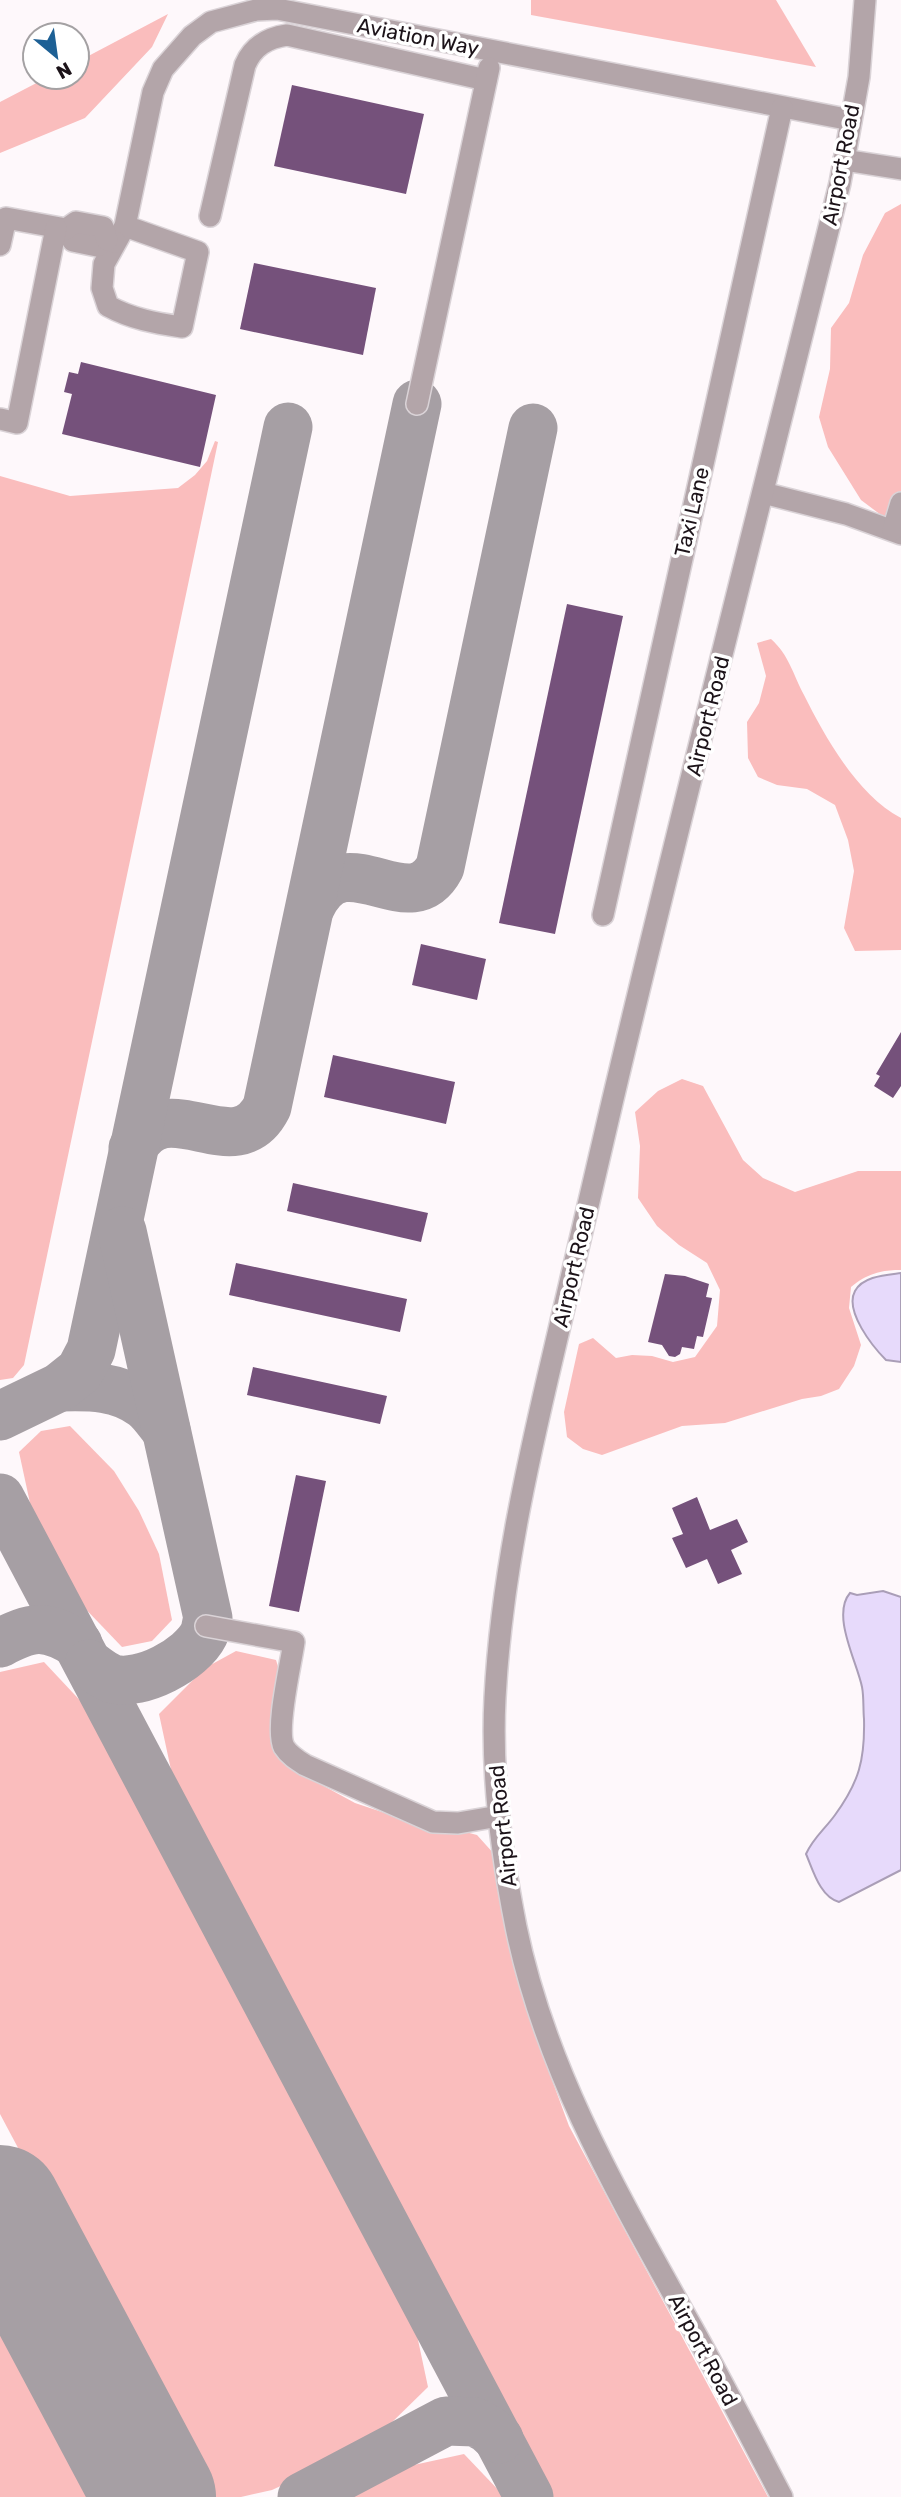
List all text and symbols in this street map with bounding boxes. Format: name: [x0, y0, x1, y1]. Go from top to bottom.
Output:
street label: Aviation Way: [355, 12, 482, 61]
north arrow: [21, 21, 91, 91]
text: N: [52, 57, 76, 84]
street label: Airport Road: [817, 102, 864, 228]
street label: Taxi Lane: [669, 465, 714, 559]
street label: Airport Road: [681, 653, 734, 778]
street label: Airport Road: [548, 1204, 600, 1330]
street label: Airport Road: [484, 1764, 521, 1888]
street label: Airport Road: [664, 2290, 743, 2410]

